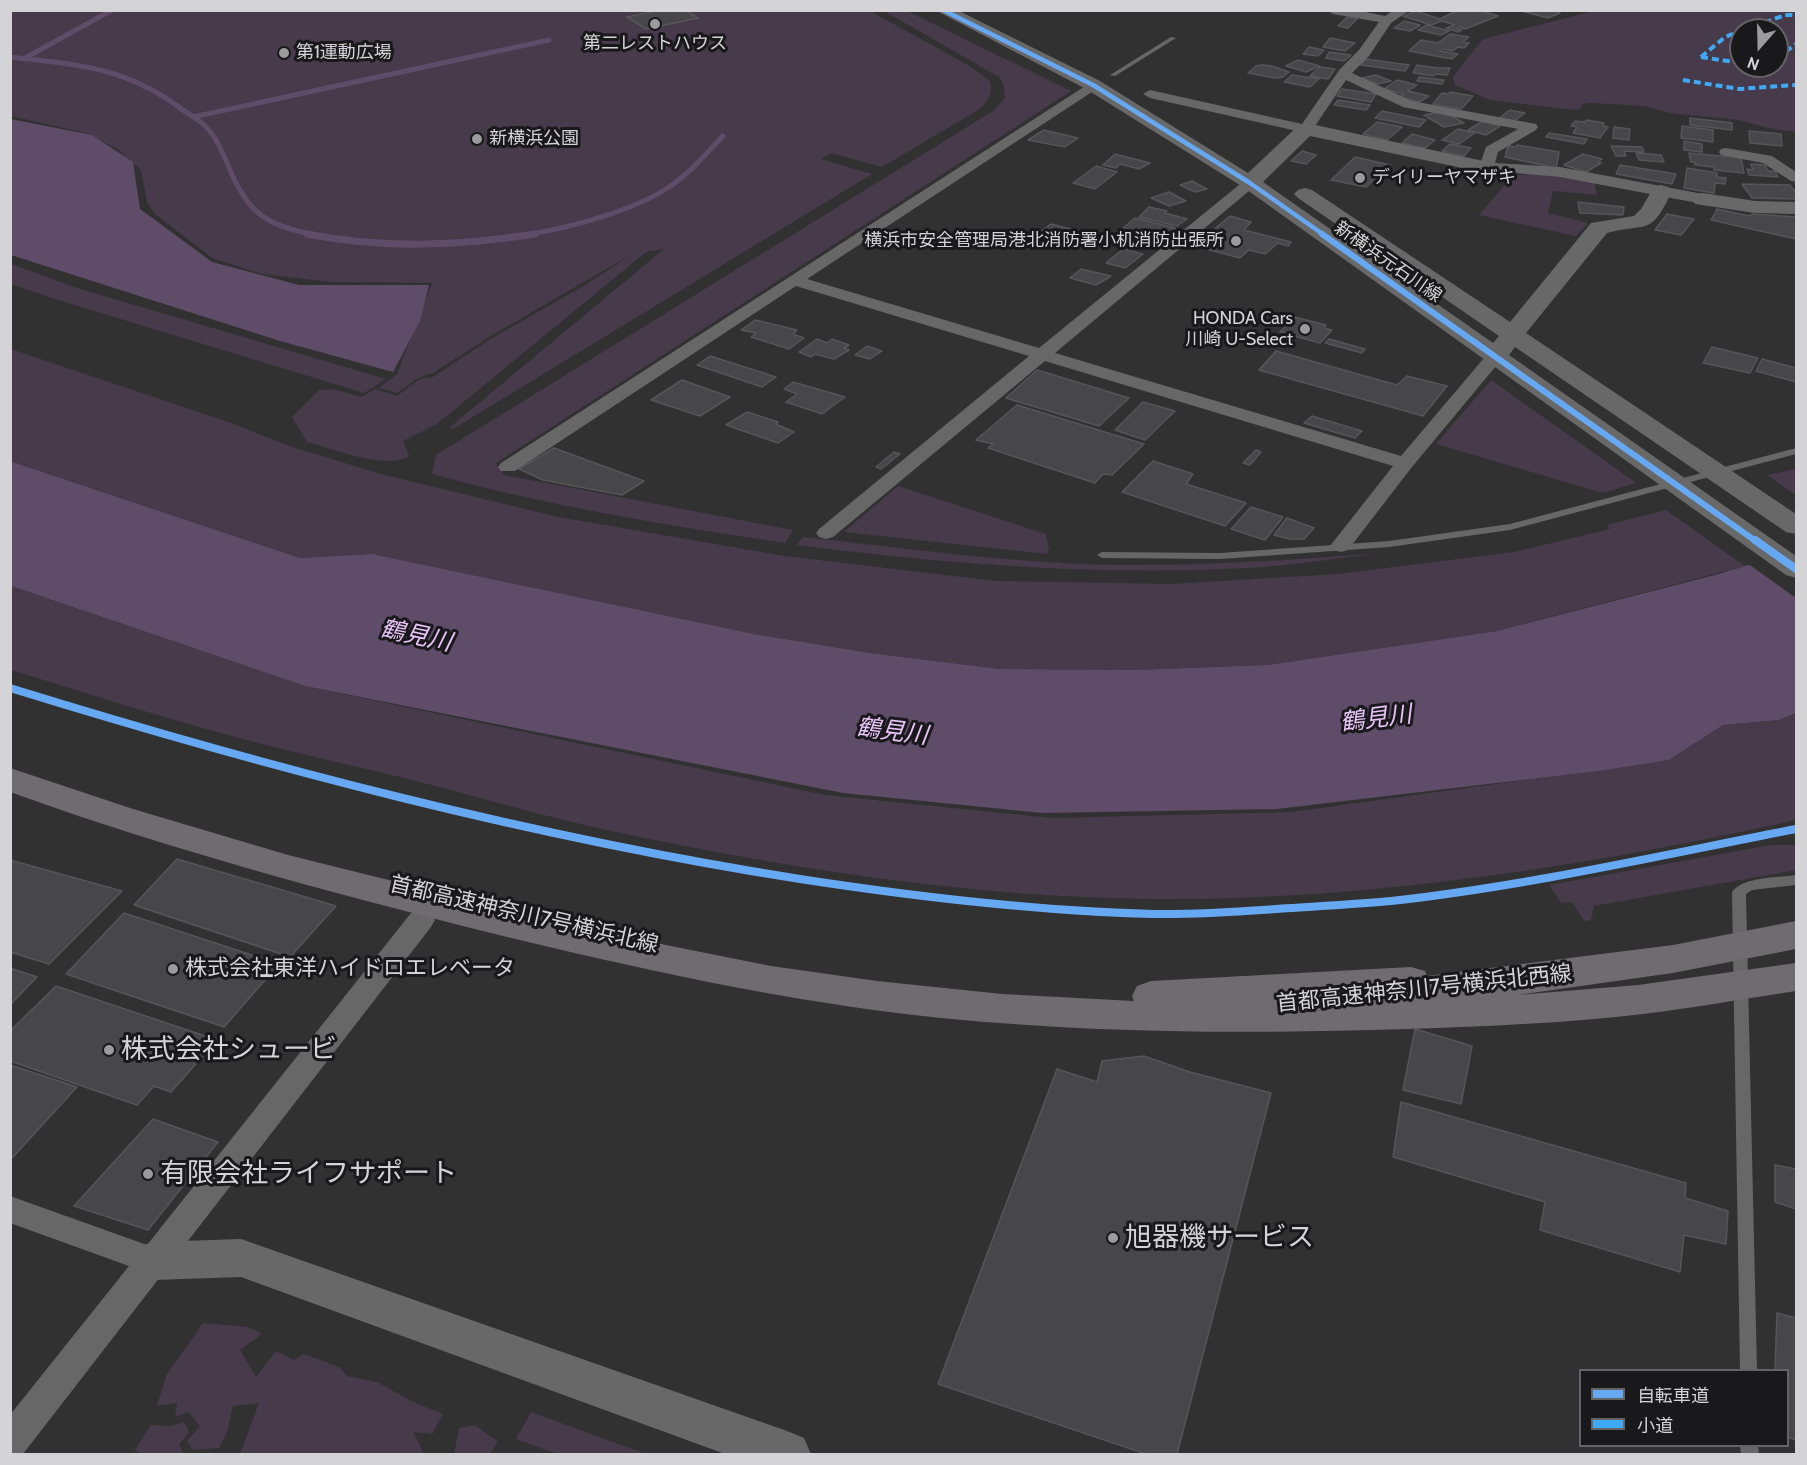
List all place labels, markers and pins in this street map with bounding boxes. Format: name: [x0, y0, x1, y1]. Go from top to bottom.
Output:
marker: 第二レストハウス: [648, 17, 662, 31]
place label: 第二レストハウス: [583, 33, 727, 55]
place label: 第1運動広場: [296, 42, 392, 64]
marker: 第1運動広場: [277, 46, 291, 60]
place label: 新横浜公園: [489, 128, 579, 150]
marker: 新横浜公園: [470, 132, 484, 146]
place label: デイリーヤマザキ: [1372, 167, 1516, 189]
marker: デイリーヤマザキ: [1353, 171, 1367, 185]
place label: 横浜市安全管理局港北消防署小机消防出張所: [864, 230, 1224, 252]
marker: 横浜市安全管理局港北消防署小机消防出張所: [1229, 234, 1243, 248]
place label: HONDA Cars 川崎 U-Select: [1185, 308, 1293, 350]
marker: HONDA Cars 川崎 U-Select: [1298, 322, 1312, 336]
place label: 株式会社東洋ハイドロエレベータ: [185, 956, 515, 982]
marker: 株式会社東洋ハイドロエレベータ: [166, 962, 180, 976]
place label: 株式会社シュービ: [121, 1034, 337, 1066]
marker: 株式会社シュービ: [102, 1043, 116, 1057]
place label: 有限会社ライフサポート: [160, 1158, 457, 1190]
marker: 有限会社ライフサポート: [141, 1167, 155, 1181]
place label: 旭器機サービス: [1125, 1222, 1314, 1254]
marker: 旭器機サービス: [1106, 1231, 1120, 1245]

